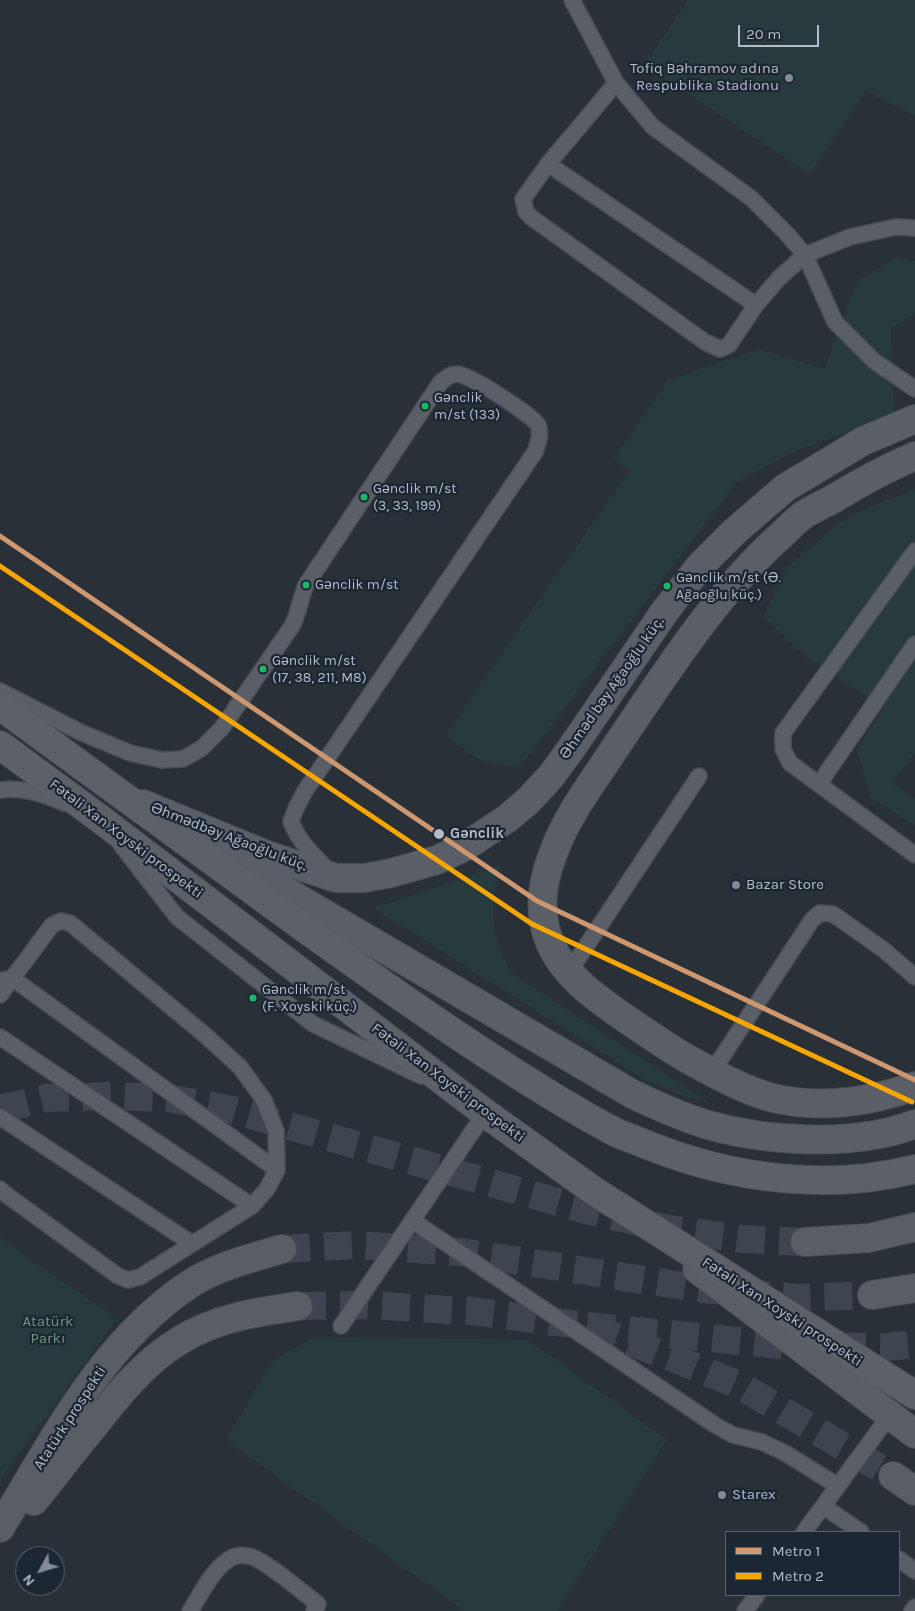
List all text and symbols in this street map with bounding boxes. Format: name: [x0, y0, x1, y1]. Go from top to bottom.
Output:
scale bar: [740, 15, 821, 47]
text: 20 m: [746, 25, 781, 43]
place label: Tofiq Bəhramov adına Respublika Stadionu: [630, 60, 779, 95]
marker: Tofiq Bəhramov adına Respublika Stadionu: [783, 72, 795, 84]
place label: Gənclik m/st (133): [434, 390, 500, 422]
marker: Gənclik m/st (133): [420, 401, 430, 411]
place label: Gənclik m/st (3, 33, 199): [373, 481, 457, 514]
marker: Gənclik m/st (3, 33, 199): [359, 492, 369, 502]
place label: Gənclik m/st (Ə. Ağaoğlu küç.): [676, 570, 781, 602]
place label: Gənclik m/st: [315, 577, 399, 593]
marker: Gənclik m/st: [301, 580, 311, 590]
marker: Gənclik m/st (Ə. Ağaoğlu küç.): [662, 581, 672, 591]
street label: Əhməd bəy Ağaoğlu küç.: [556, 613, 668, 763]
place label: Gənclik m/st (17, 38, 211, M8): [272, 653, 367, 686]
marker: Gənclik m/st (17, 38, 211, M8): [258, 664, 268, 674]
street label: Fətəli Xan Xoyski prospekti: [46, 775, 206, 903]
street label: Əhmədbəy Ağaoğlu küç.: [148, 799, 310, 875]
place label: Gənclik: [450, 825, 504, 843]
marker: Gənclik: [432, 827, 446, 841]
place label: Bazar Store: [746, 876, 824, 894]
marker: Bazar Store: [730, 879, 742, 891]
place label: Gənclik m/st (F. Xoyski küç.): [262, 982, 357, 1014]
marker: Gənclik m/st (F. Xoyski küç.): [248, 993, 258, 1003]
street label: Fətəli Xan Xoyski prospekti: [368, 1019, 528, 1147]
street label: Fətəli Xan Xoyski prospekti: [699, 1253, 865, 1371]
park label: Atatürk Parkı: [22, 1313, 74, 1348]
street label: Atatürk prospekti: [30, 1363, 110, 1473]
place label: Starex: [732, 1486, 776, 1504]
marker: Starex: [716, 1489, 728, 1501]
legend: [725, 1531, 900, 1596]
text: Metro 1: [772, 1542, 820, 1560]
north arrow: [15, 1546, 65, 1596]
text: Metro 2: [772, 1567, 824, 1585]
text: N: [19, 1571, 39, 1589]

